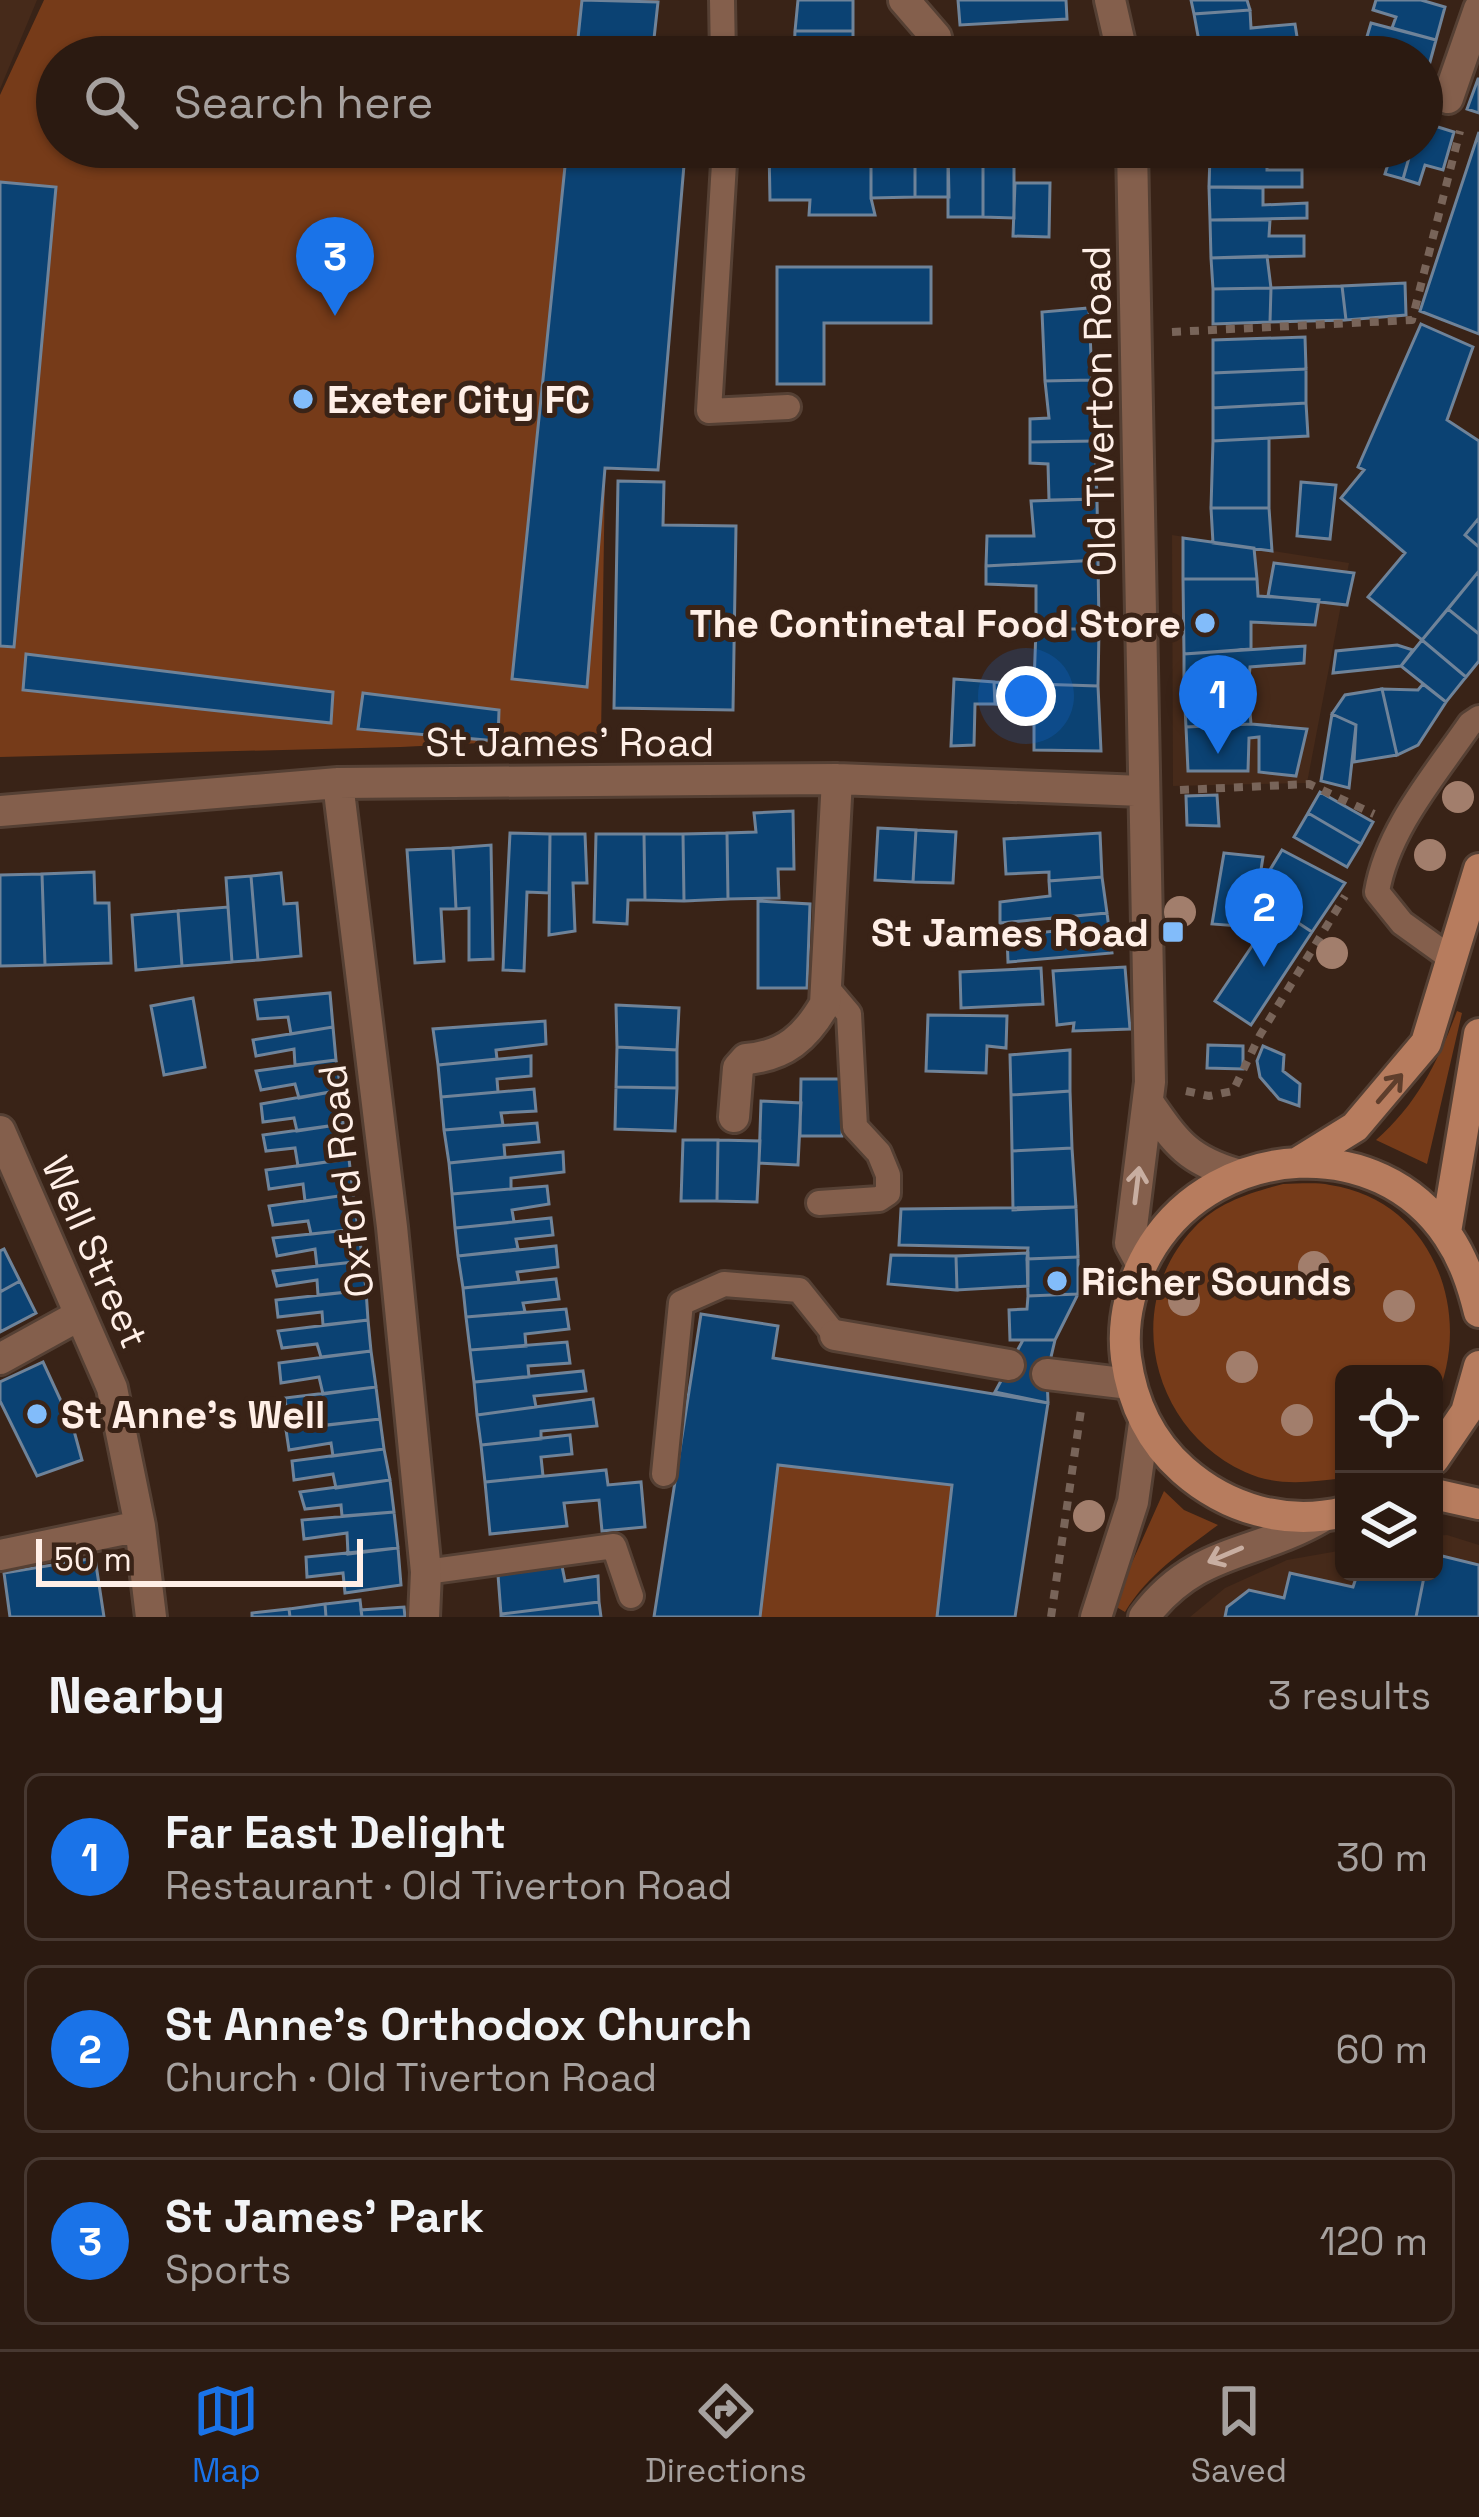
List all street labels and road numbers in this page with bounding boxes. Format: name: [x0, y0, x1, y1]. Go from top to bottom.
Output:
street label: Old Tiverton Road: [1072, 245, 1126, 577]
street label: St James' Road: [426, 718, 714, 767]
street label: Oxford Road: [307, 1062, 385, 1300]
street label: Well Street: [31, 1148, 159, 1356]

